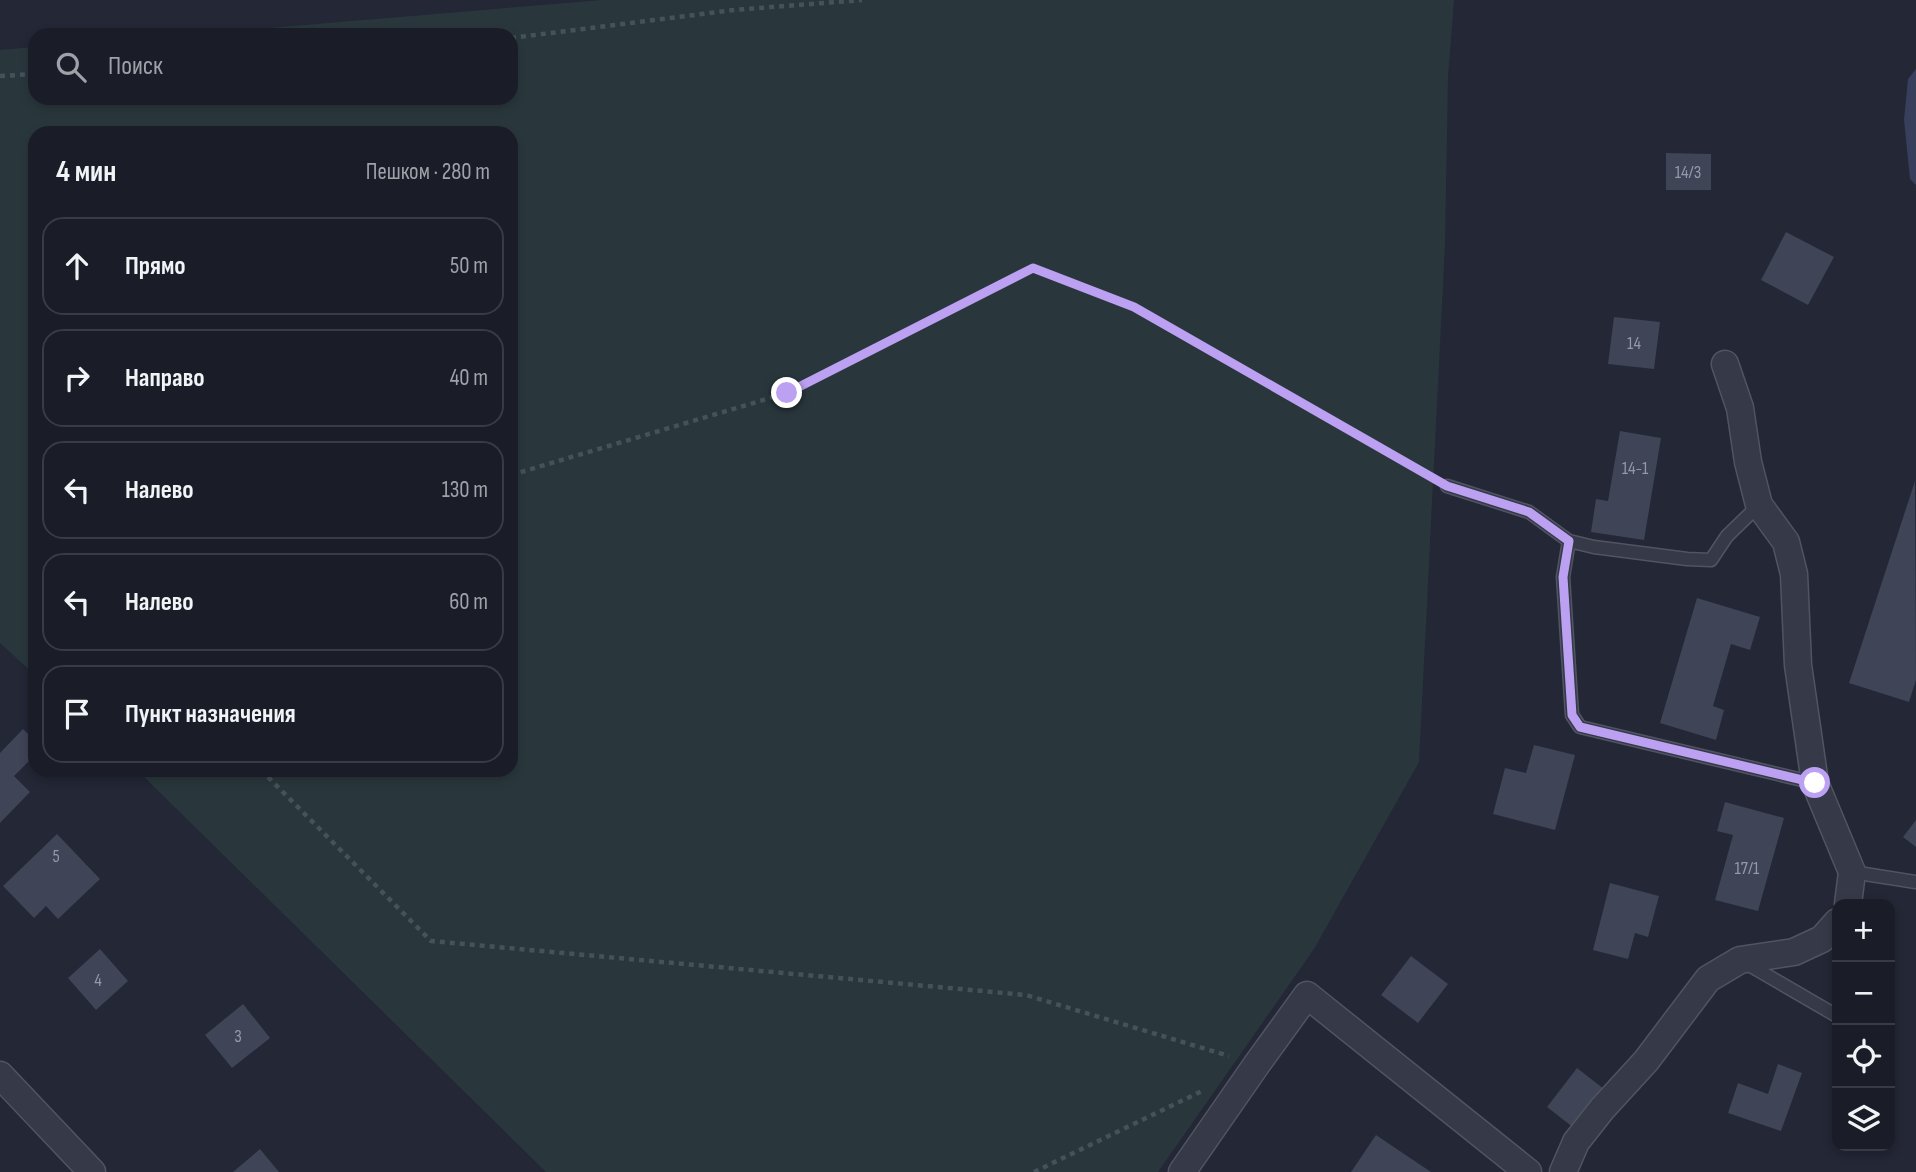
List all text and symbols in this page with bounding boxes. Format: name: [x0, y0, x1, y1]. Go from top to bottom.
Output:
search box: [28, 28, 518, 105]
icon: search: [52, 48, 90, 86]
text: Поиск: [108, 51, 163, 82]
text: 4 мин: [56, 154, 116, 190]
text: Пешком · 280 m: [366, 158, 490, 186]
house number: 14/3: [1675, 162, 1701, 183]
icon: ahead: [58, 247, 96, 285]
text: Прямо: [125, 251, 186, 282]
text: 50 m: [450, 252, 488, 280]
house number: 14: [1627, 333, 1641, 354]
icon: right: [58, 359, 96, 397]
text: Направо: [125, 363, 204, 394]
text: 40 m: [450, 364, 488, 392]
route end: [771, 377, 802, 408]
house number: 14-1: [1622, 458, 1649, 479]
icon: left: [58, 471, 96, 509]
text: Налево: [125, 475, 194, 506]
text: 130 m: [442, 476, 488, 504]
icon: left: [58, 583, 96, 621]
text: Налево: [125, 587, 194, 618]
text: 60 m: [449, 588, 488, 616]
icon: arrive: [58, 695, 96, 733]
text: Пункт назначения: [125, 699, 296, 730]
route start: [1799, 767, 1830, 798]
house number: 5: [52, 846, 60, 867]
house number: 17/1: [1735, 858, 1760, 879]
map controls: [1832, 899, 1895, 1151]
button: +: [1832, 899, 1895, 962]
button: −: [1832, 962, 1895, 1025]
house number: 4: [94, 970, 102, 991]
button: locate: [1832, 1025, 1895, 1088]
house number: 3: [234, 1026, 242, 1047]
button: layers: [1832, 1088, 1895, 1151]

